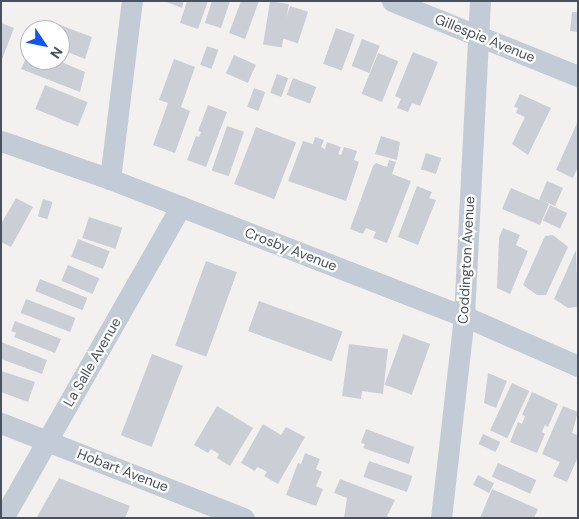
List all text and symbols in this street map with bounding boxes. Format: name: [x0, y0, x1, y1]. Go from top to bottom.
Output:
street label: Gillespie Avenue: [432, 10, 538, 66]
north arrow: [20, 20, 70, 70]
text: N: [46, 44, 67, 62]
street label: Coddington Avenue: [454, 196, 478, 324]
street label: Crosby Avenue: [242, 224, 340, 274]
street label: La Salle Avenue: [60, 315, 124, 409]
street label: Hobart Avenue: [75, 445, 171, 495]

